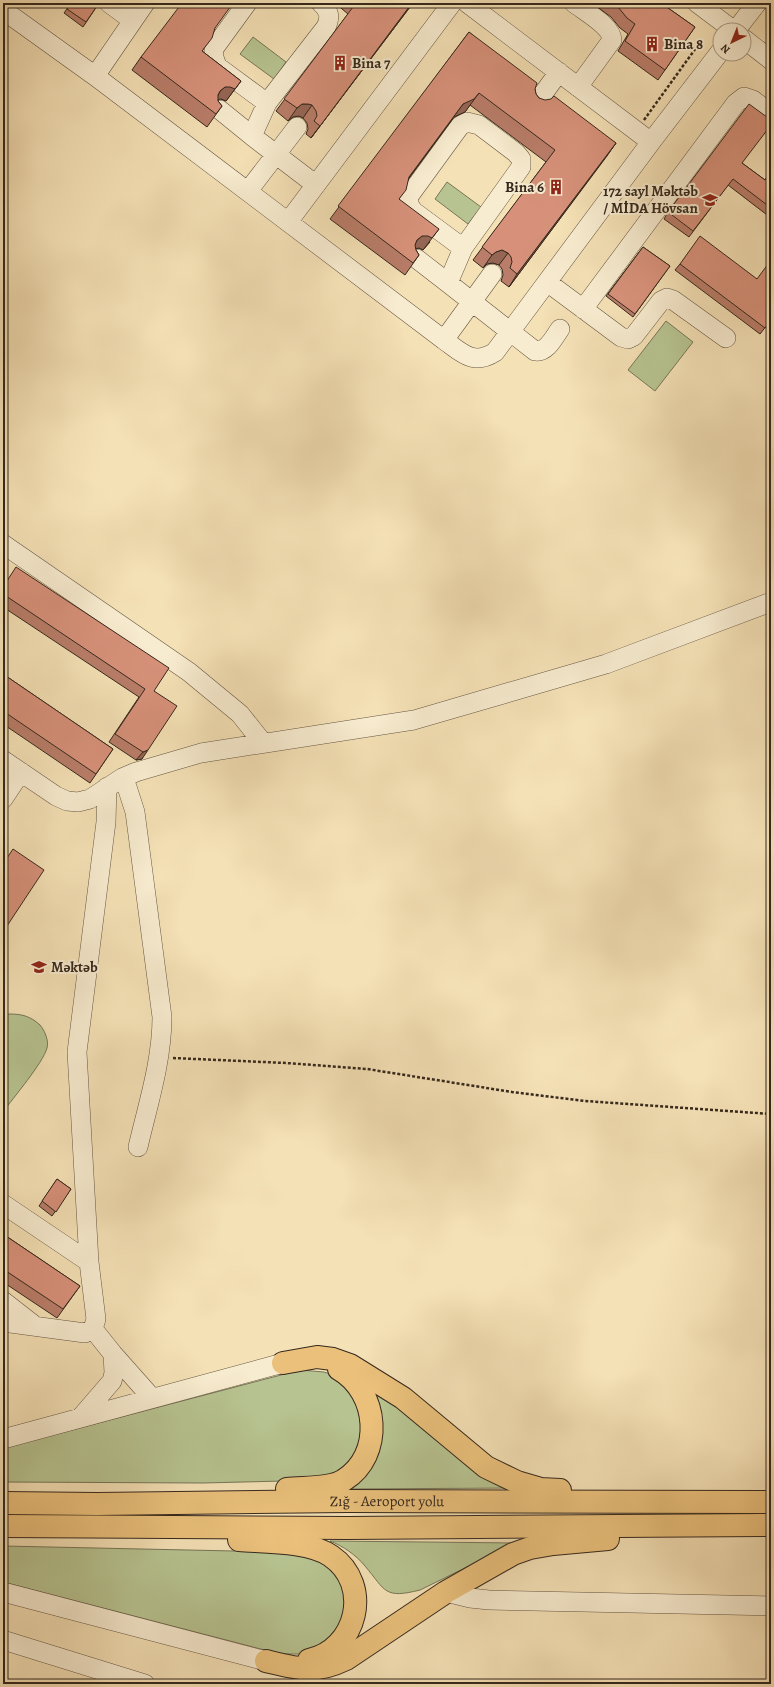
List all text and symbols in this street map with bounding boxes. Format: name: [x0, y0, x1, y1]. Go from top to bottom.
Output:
north arrow: [712, 22, 752, 62]
place label: Bina 8: [664, 34, 703, 54]
building icon: Bina 8: [643, 35, 661, 53]
text: N: [717, 41, 734, 57]
place label: Bina 7: [352, 53, 391, 73]
building icon: Bina 7: [331, 54, 349, 72]
place label: Bina 6: [505, 177, 544, 197]
building icon: Bina 6: [547, 178, 565, 196]
place label: 172 sayl Məktəb / MİDA Hövsan: [603, 181, 699, 218]
school or university icon: 172 sayl Məktəb / MİDA Hövsan: [701, 191, 719, 209]
place label: Məktəb: [51, 957, 98, 977]
school or university icon: Məktəb: [30, 958, 48, 976]
street label: Zığ - Aeroport yolu: [330, 1491, 445, 1511]

